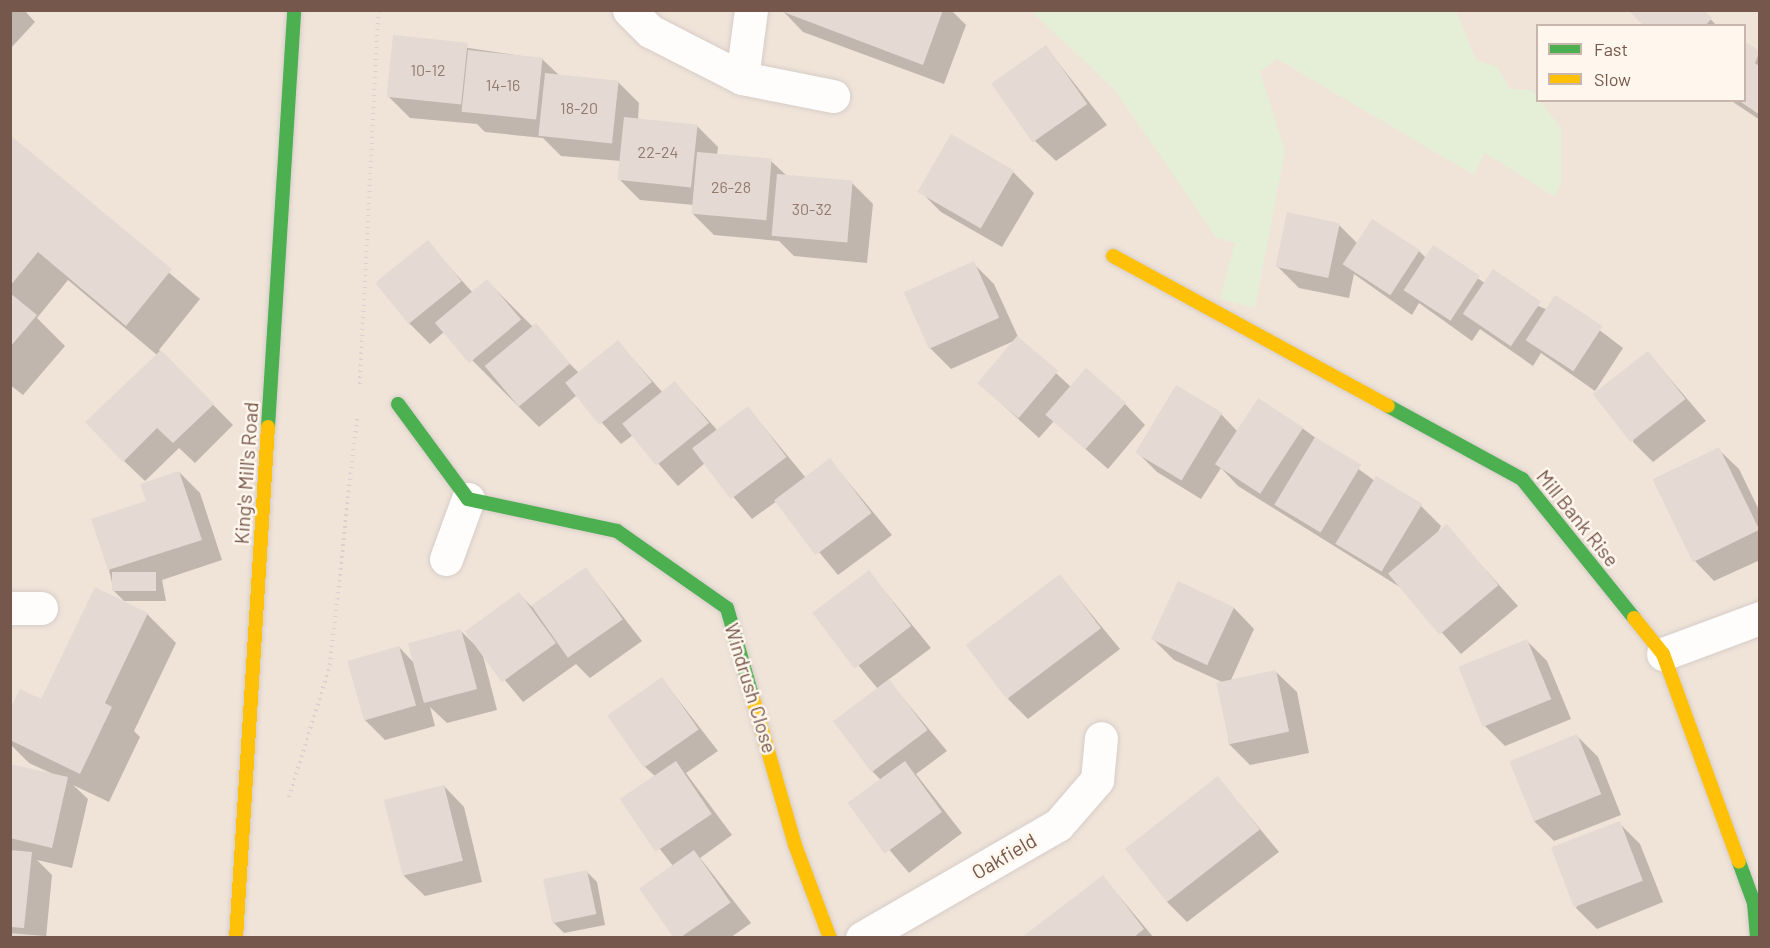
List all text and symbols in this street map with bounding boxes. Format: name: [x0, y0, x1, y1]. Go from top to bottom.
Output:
legend: [1536, 24, 1746, 102]
text: Fast: [1594, 38, 1628, 60]
house number: 10-12: [410, 60, 446, 80]
text: Slow: [1594, 68, 1631, 90]
house number: 14-16: [486, 75, 520, 95]
house number: 18-20: [560, 98, 598, 118]
house number: 22-24: [638, 142, 678, 162]
house number: 26-28: [711, 177, 751, 197]
house number: 30-32: [792, 199, 832, 219]
street label: King's Mill's Road: [229, 401, 263, 545]
street label: Mill Bank Rise: [1532, 465, 1624, 571]
street label: Windrush Close: [720, 620, 782, 756]
street label: Oakfield: [967, 828, 1041, 884]

